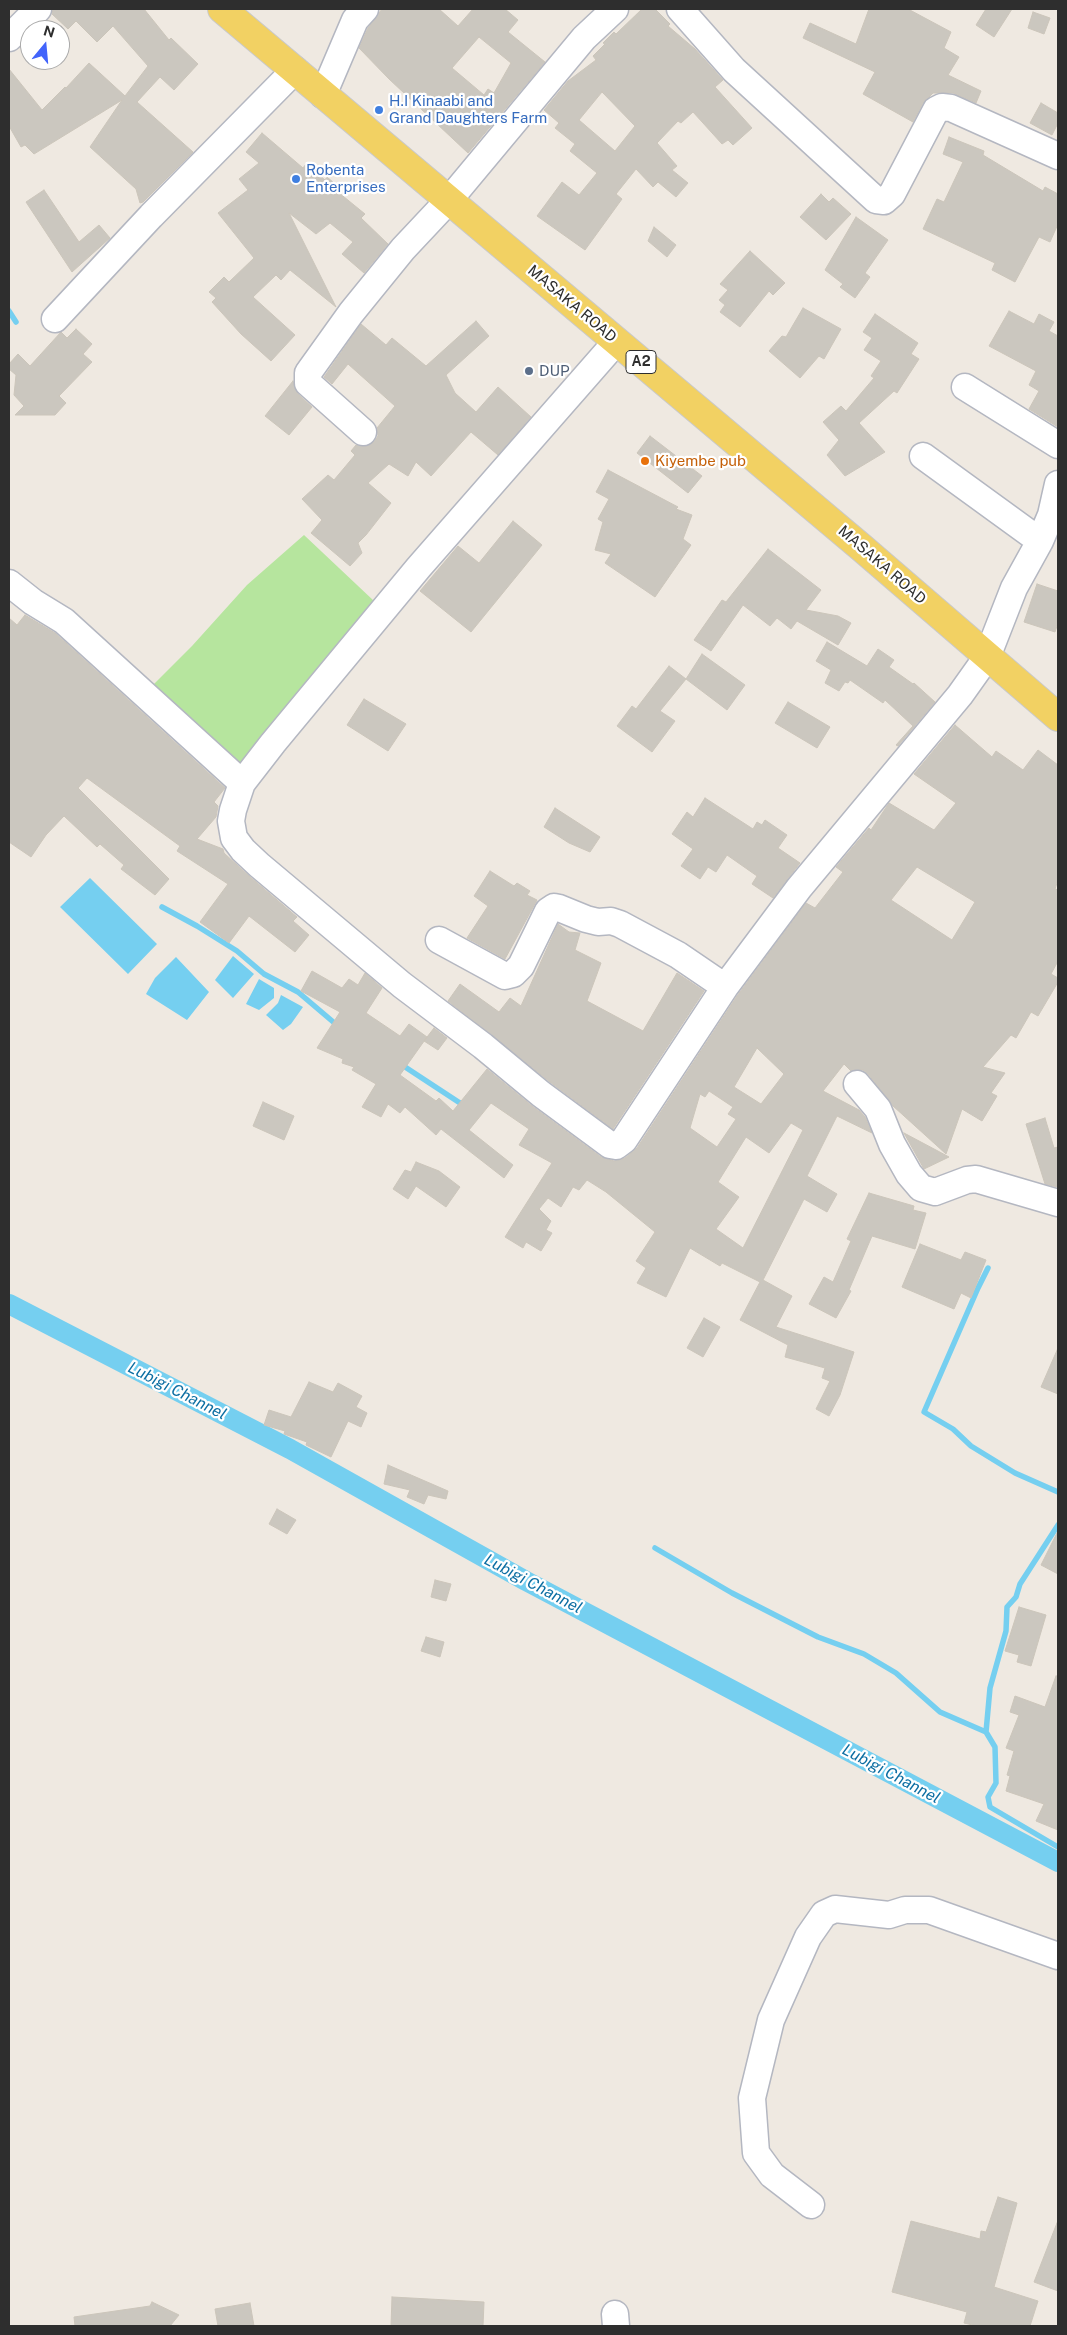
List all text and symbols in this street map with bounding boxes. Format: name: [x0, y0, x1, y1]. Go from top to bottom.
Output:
north arrow: [20, 20, 70, 70]
text: N: [42, 22, 57, 41]
place label: H.I Kinaabi and Grand Daughters Farm: [389, 92, 547, 127]
marker: H.I Kinaabi and Grand Daughters Farm: [373, 104, 385, 116]
place label: Robenta Enterprises: [306, 161, 386, 196]
marker: Robenta Enterprises: [290, 173, 302, 185]
street label: MASAKA ROAD: [524, 262, 620, 346]
road number: A2: [626, 351, 656, 374]
place label: DUP: [539, 362, 569, 380]
marker: DUP: [523, 365, 535, 377]
place label: Kiyembe pub: [655, 452, 746, 470]
marker: Kiyembe pub: [639, 455, 651, 467]
street label: MASAKA ROAD: [834, 522, 930, 608]
water label: Lubigi Channel: [125, 1358, 229, 1424]
water label: Lubigi Channel: [481, 1550, 585, 1618]
water label: Lubigi Channel: [839, 1740, 943, 1808]

